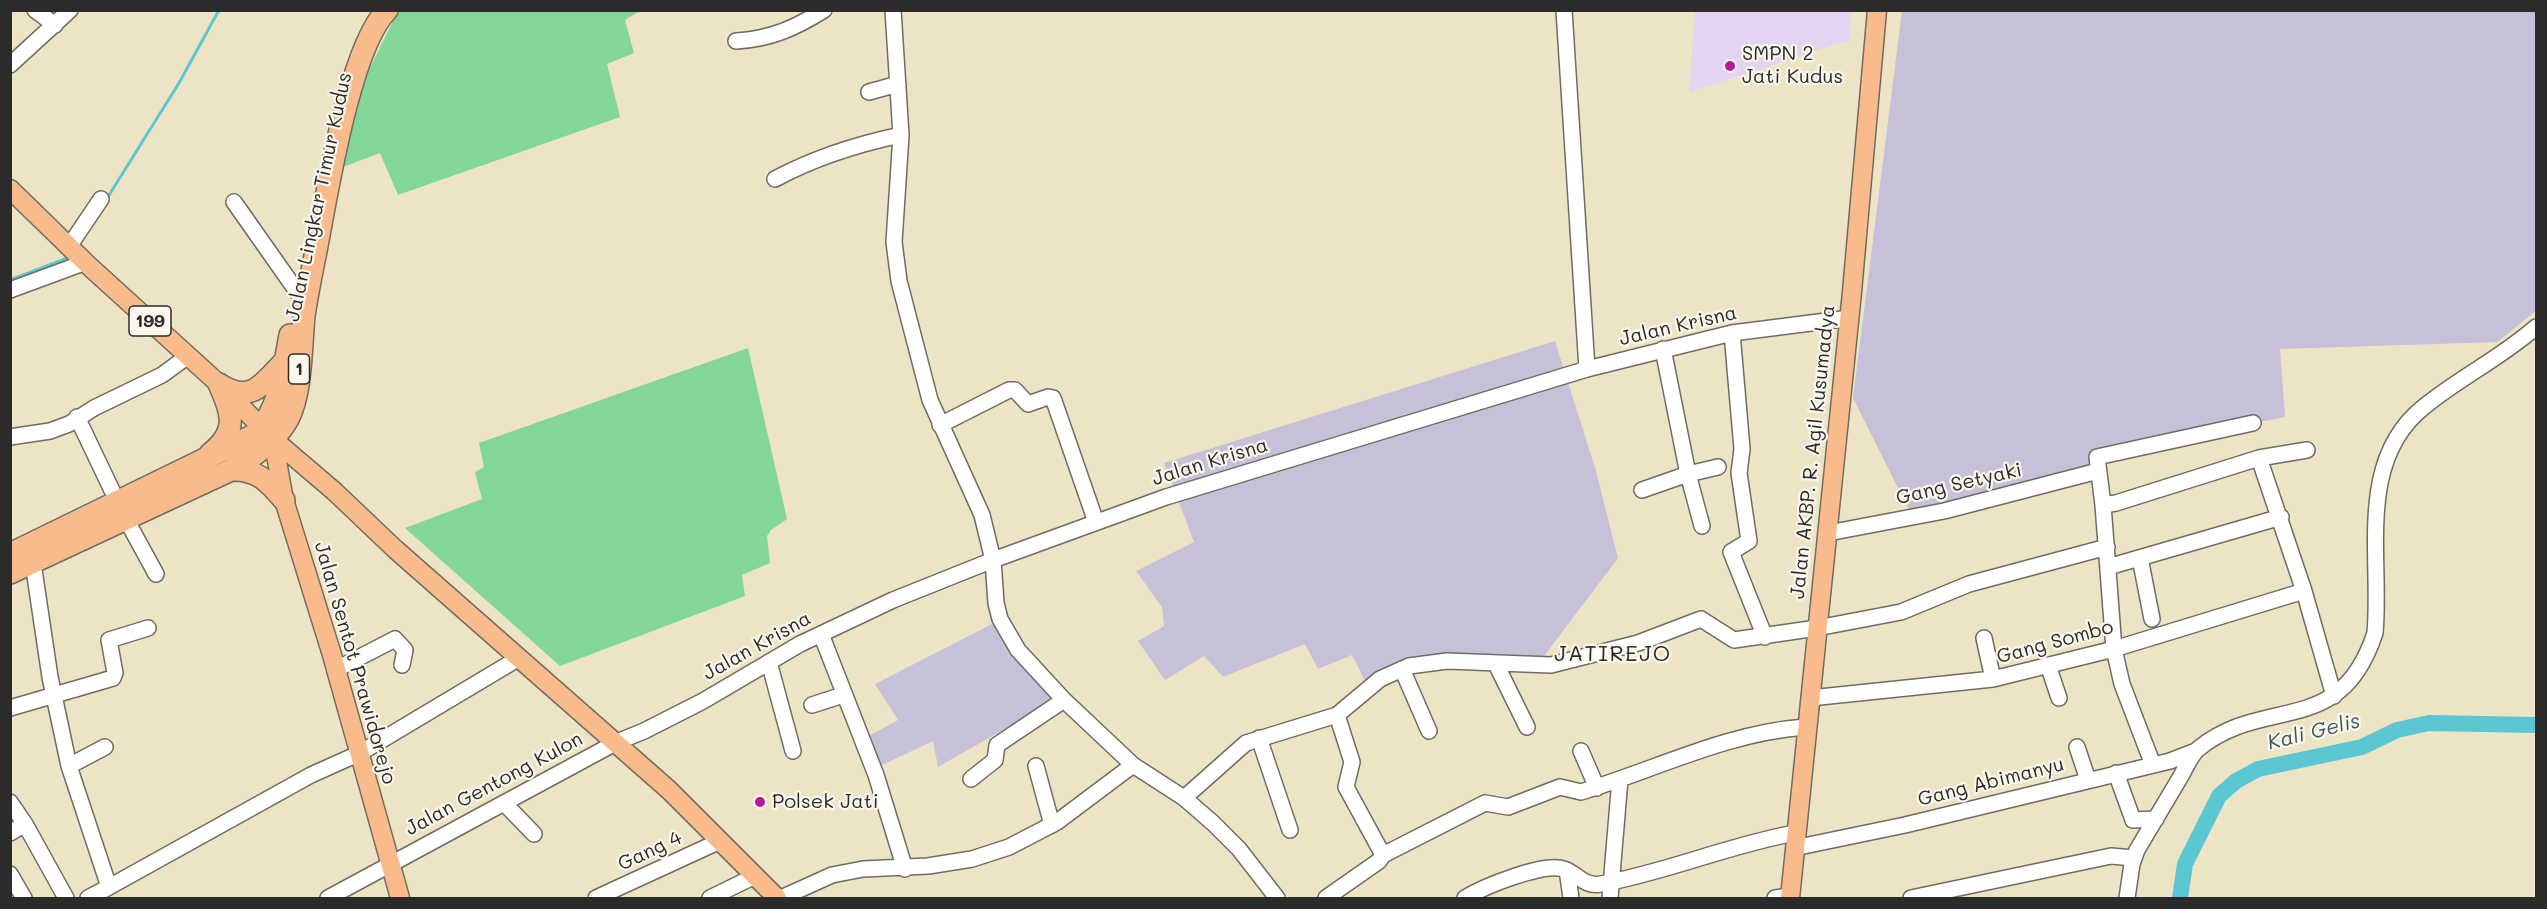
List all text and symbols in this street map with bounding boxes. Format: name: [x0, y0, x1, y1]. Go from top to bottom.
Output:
place label: SMPN 2 Jati Kudus: [1742, 42, 1843, 89]
marker: SMPN 2 Jati Kudus: [1723, 59, 1737, 73]
street label: Jalan Lingkar Timur Kudus: [281, 70, 357, 324]
street label: Jalan Krisna: [1617, 301, 1739, 351]
street label: Jalan AKBP. R. Agil Kusumadya: [1786, 304, 1840, 600]
road number: 199: [129, 306, 171, 336]
road number: 1: [288, 354, 310, 384]
street label: Jalan Krisna: [1149, 433, 1271, 491]
street label: Gang Setyaki: [1894, 458, 2024, 510]
street label: Jalan Sentot Prawidorejo: [309, 539, 401, 787]
street label: Jalan Krisna: [699, 606, 815, 686]
street label: Gang Sombo: [1994, 615, 2116, 669]
district label: JATIREJO: [1554, 641, 1672, 667]
water label: Kali Gelis: [2265, 708, 2363, 756]
street label: Jalan Gentong Kulon: [401, 727, 587, 841]
street label: Gang Abimanyu: [1915, 752, 2067, 812]
place label: Polsek Jati: [772, 790, 879, 814]
marker: Polsek Jati: [753, 795, 767, 809]
street label: Gang 4: [614, 826, 686, 876]

